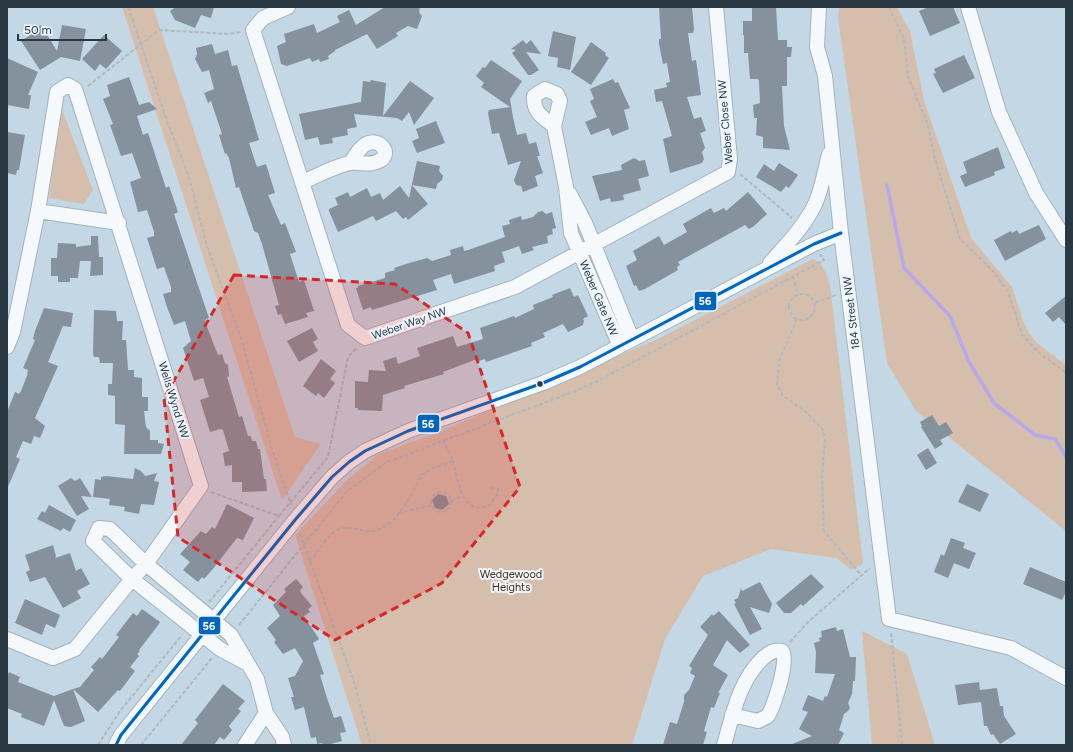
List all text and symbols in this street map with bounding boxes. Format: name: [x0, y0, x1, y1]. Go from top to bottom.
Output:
scale bar: [18, 16, 106, 42]
text: 50 m: [24, 23, 52, 37]
street label: Weber Close NW: [715, 79, 736, 165]
street label: Weber Gate NW: [577, 258, 620, 338]
street label: 184 Street NW: [841, 275, 862, 350]
line badge: 56: [694, 291, 717, 311]
text: 56: [699, 295, 712, 308]
street label: Weber Way NW: [370, 304, 449, 342]
street label: Wells Wynd NW: [156, 360, 191, 440]
unlabelled marker: [535, 379, 545, 389]
line badge: 56: [417, 414, 440, 433]
text: 56: [422, 418, 435, 431]
park label: Wedgewood Heights: [480, 568, 542, 594]
line badge: 56: [198, 616, 221, 635]
text: 56: [203, 620, 216, 633]

